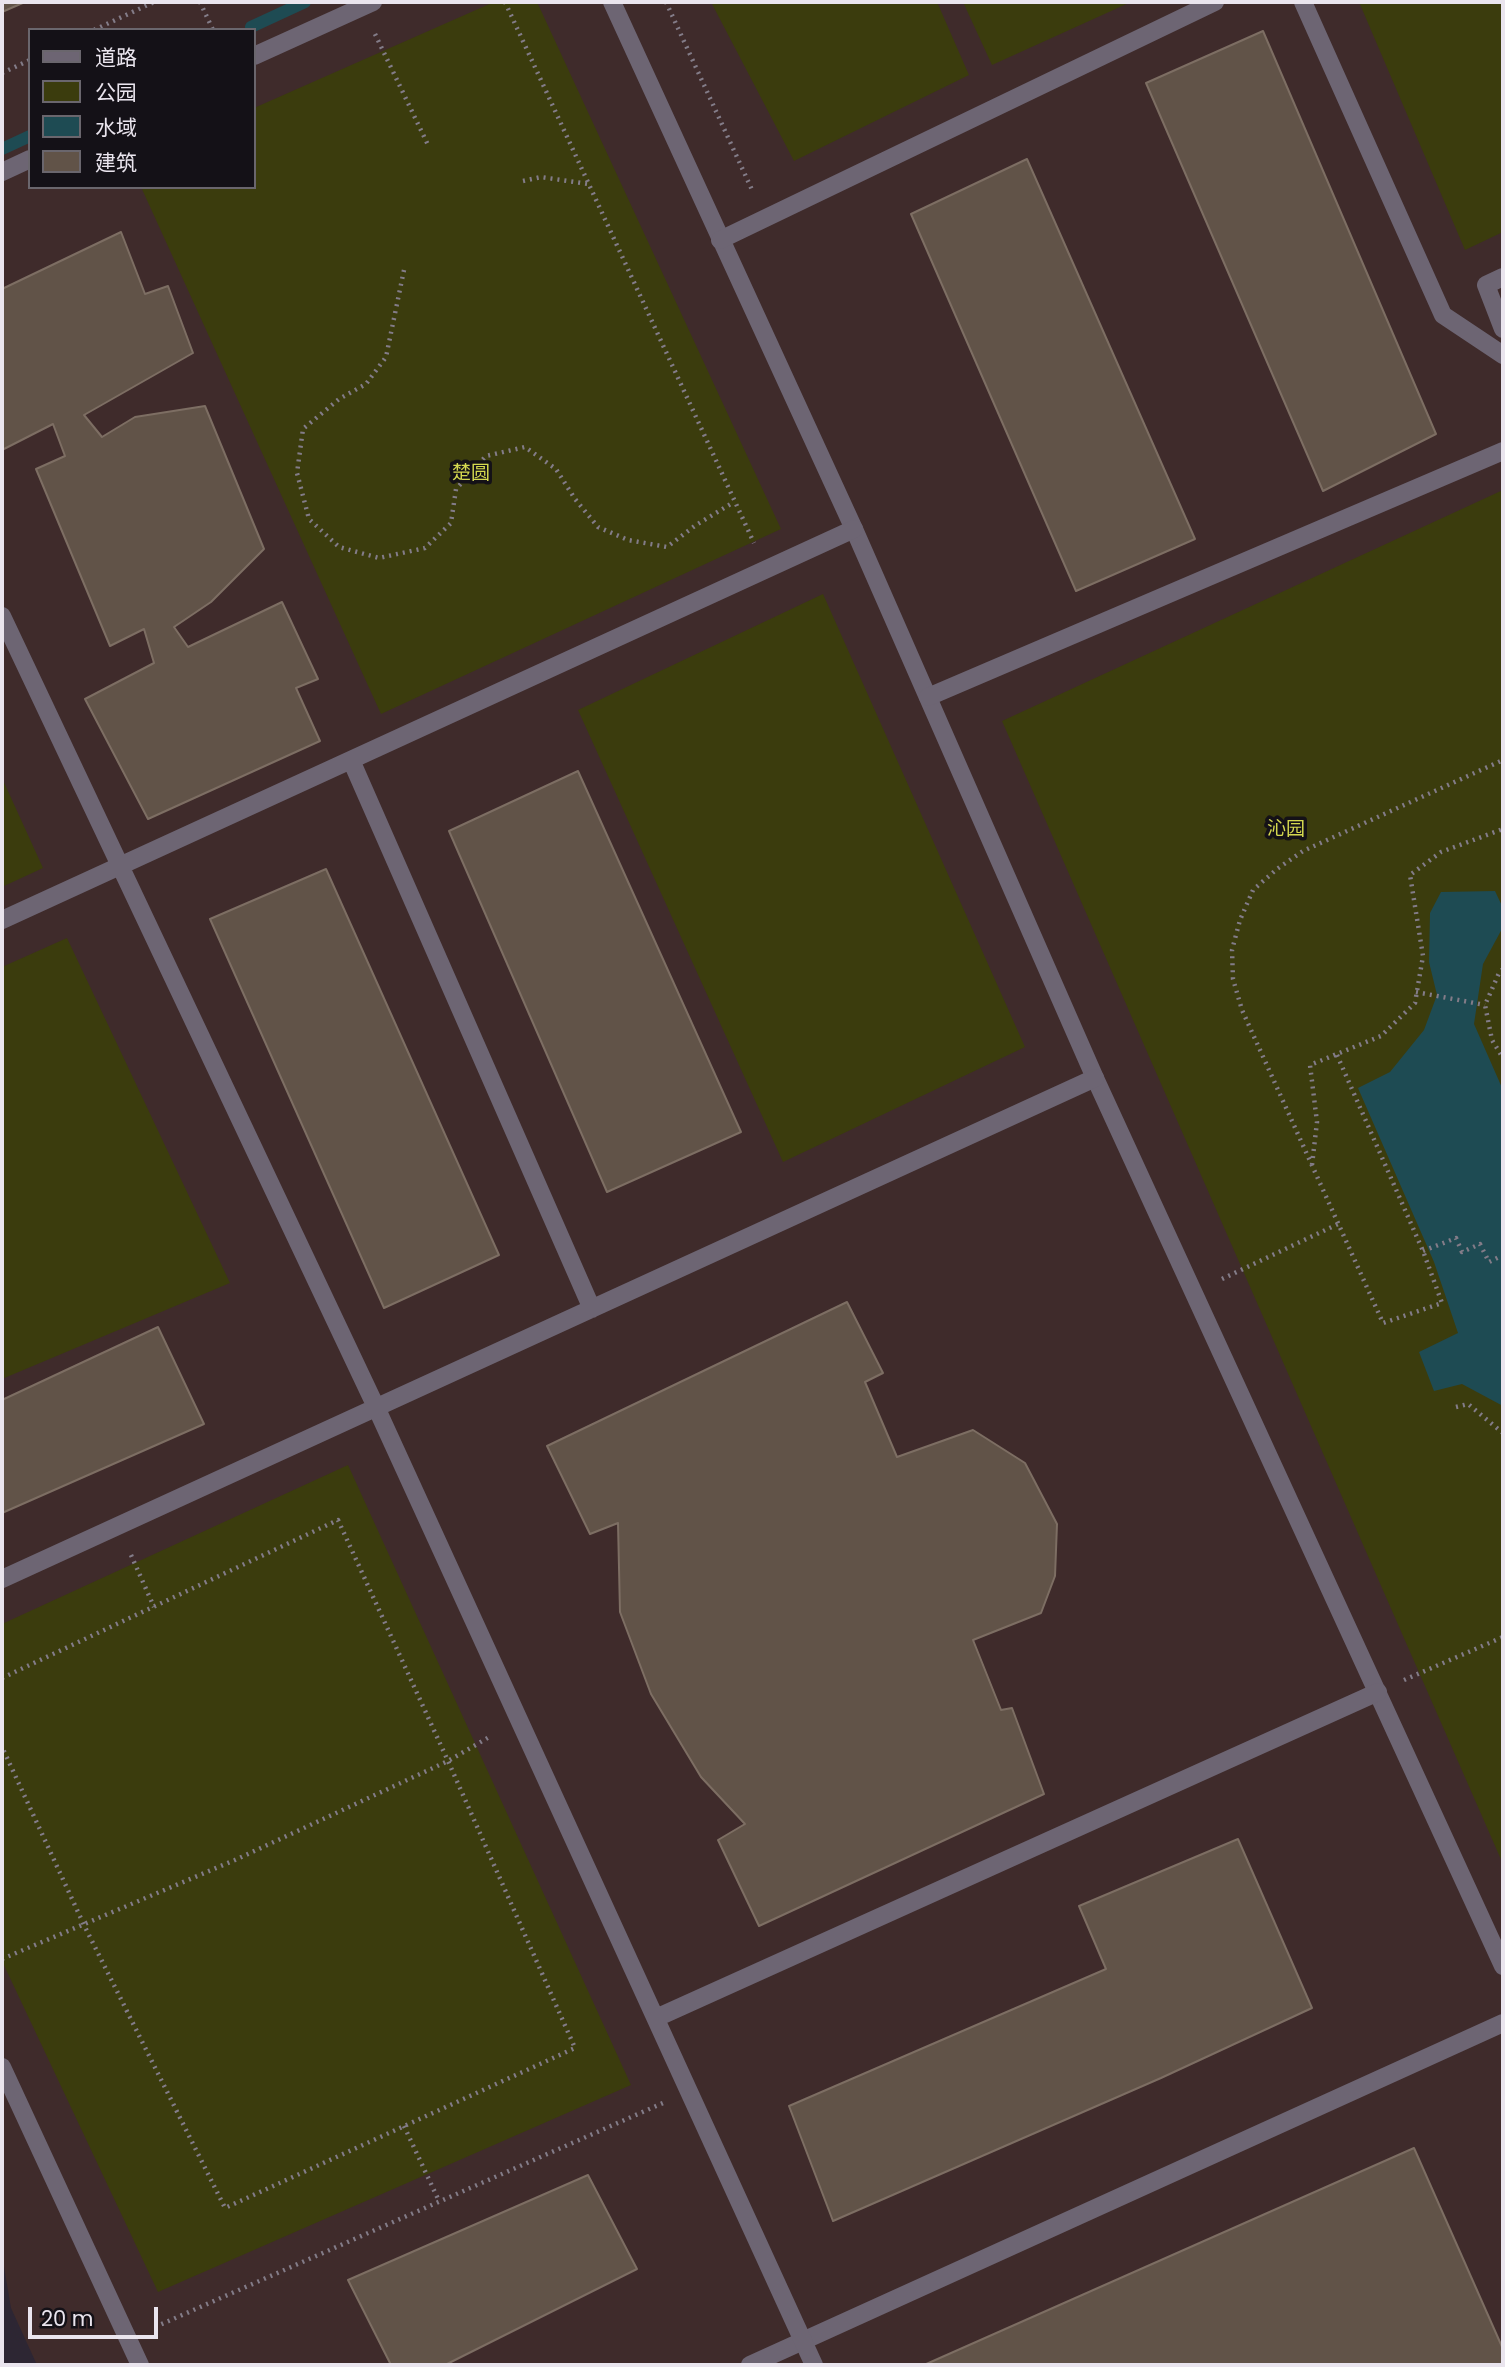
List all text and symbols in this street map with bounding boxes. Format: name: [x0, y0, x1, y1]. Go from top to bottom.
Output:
legend: [28, 28, 256, 189]
text: 道路: [95, 43, 137, 72]
text: 公园: [95, 78, 137, 107]
text: 水域: [95, 113, 137, 142]
text: 建筑: [95, 148, 137, 177]
park label: 楚圆: [452, 463, 490, 485]
park label: 沁园: [1267, 819, 1305, 841]
scale bar: [32, 2294, 161, 2338]
text: 20 m: [41, 2304, 94, 2333]

